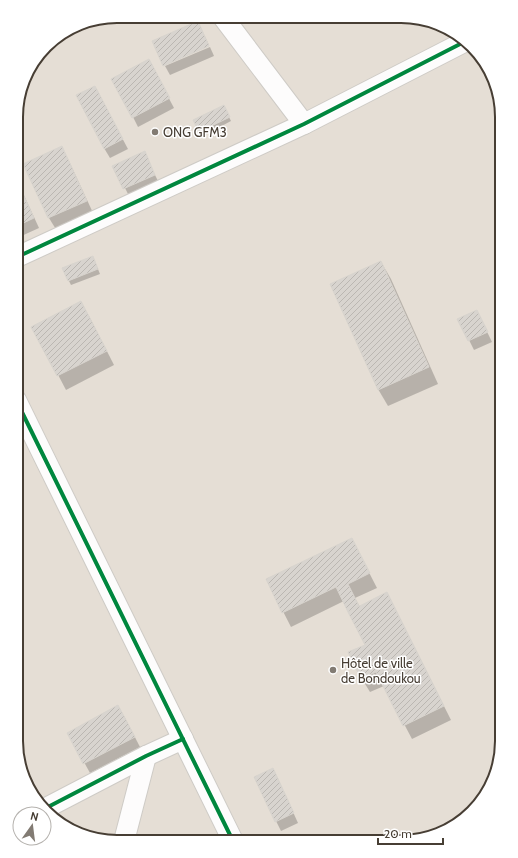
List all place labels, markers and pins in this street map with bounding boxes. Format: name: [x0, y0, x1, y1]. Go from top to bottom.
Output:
place label: ONG GFM3: [163, 124, 227, 140]
marker: ONG GFM3: [150, 127, 160, 137]
place label: Hôtel de ville de Bondoukou: [341, 655, 421, 686]
marker: Hôtel de ville de Bondoukou: [328, 665, 338, 675]

